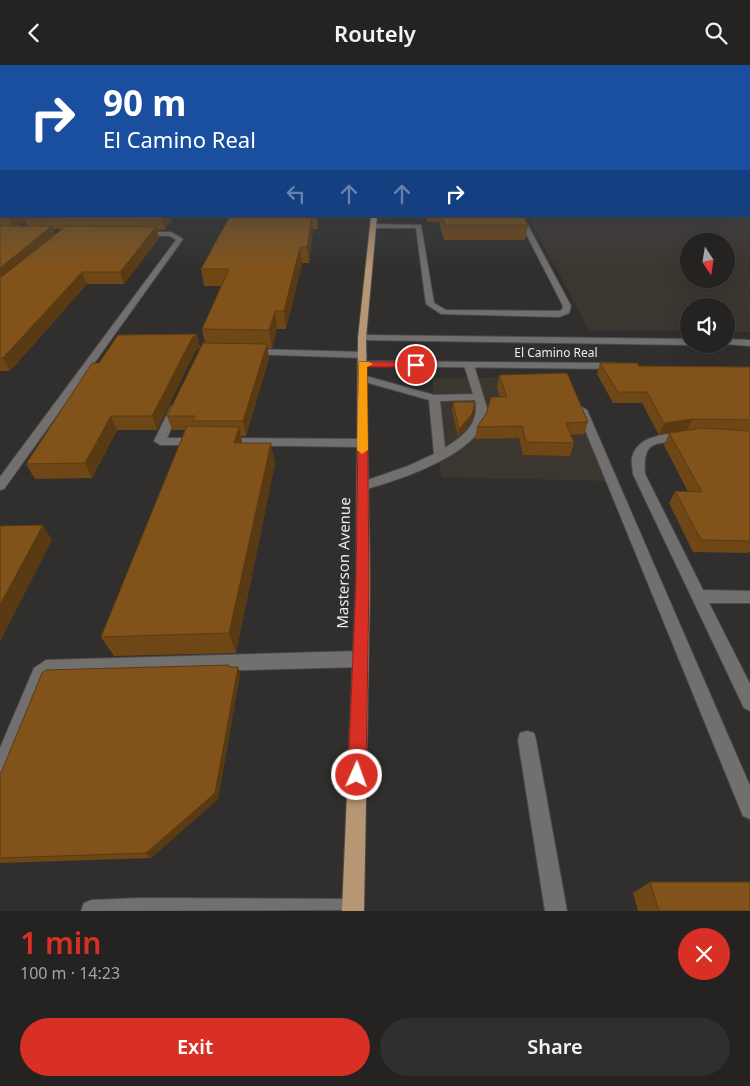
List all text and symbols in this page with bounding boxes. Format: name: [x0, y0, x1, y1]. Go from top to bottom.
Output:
text: Routely: [334, 18, 416, 48]
icon: back: [20, 19, 48, 47]
icon: search: [702, 19, 730, 47]
text: 90 m: [103, 79, 186, 126]
icon: right: [20, 85, 85, 150]
text: El Camino Real: [103, 124, 256, 154]
icon: left: [282, 180, 310, 208]
icon: ahead: [335, 180, 363, 208]
icon: ahead: [388, 180, 416, 208]
icon: right: [441, 180, 469, 208]
north arrow: [680, 233, 735, 287]
map controls: [680, 233, 735, 353]
button: sound: [680, 298, 735, 353]
pin: [395, 344, 437, 386]
street label: El Camino Real: [514, 344, 598, 361]
icon: arrive: [402, 351, 430, 379]
street label: Masterson Avenue: [332, 497, 354, 629]
position arrow: [330, 748, 382, 800]
text: 1 min: [20, 922, 101, 963]
button: close: [678, 928, 730, 980]
text: 100 m · 14:23: [20, 962, 120, 984]
button: Exit: [20, 1018, 370, 1076]
button: Share: [380, 1018, 730, 1076]

